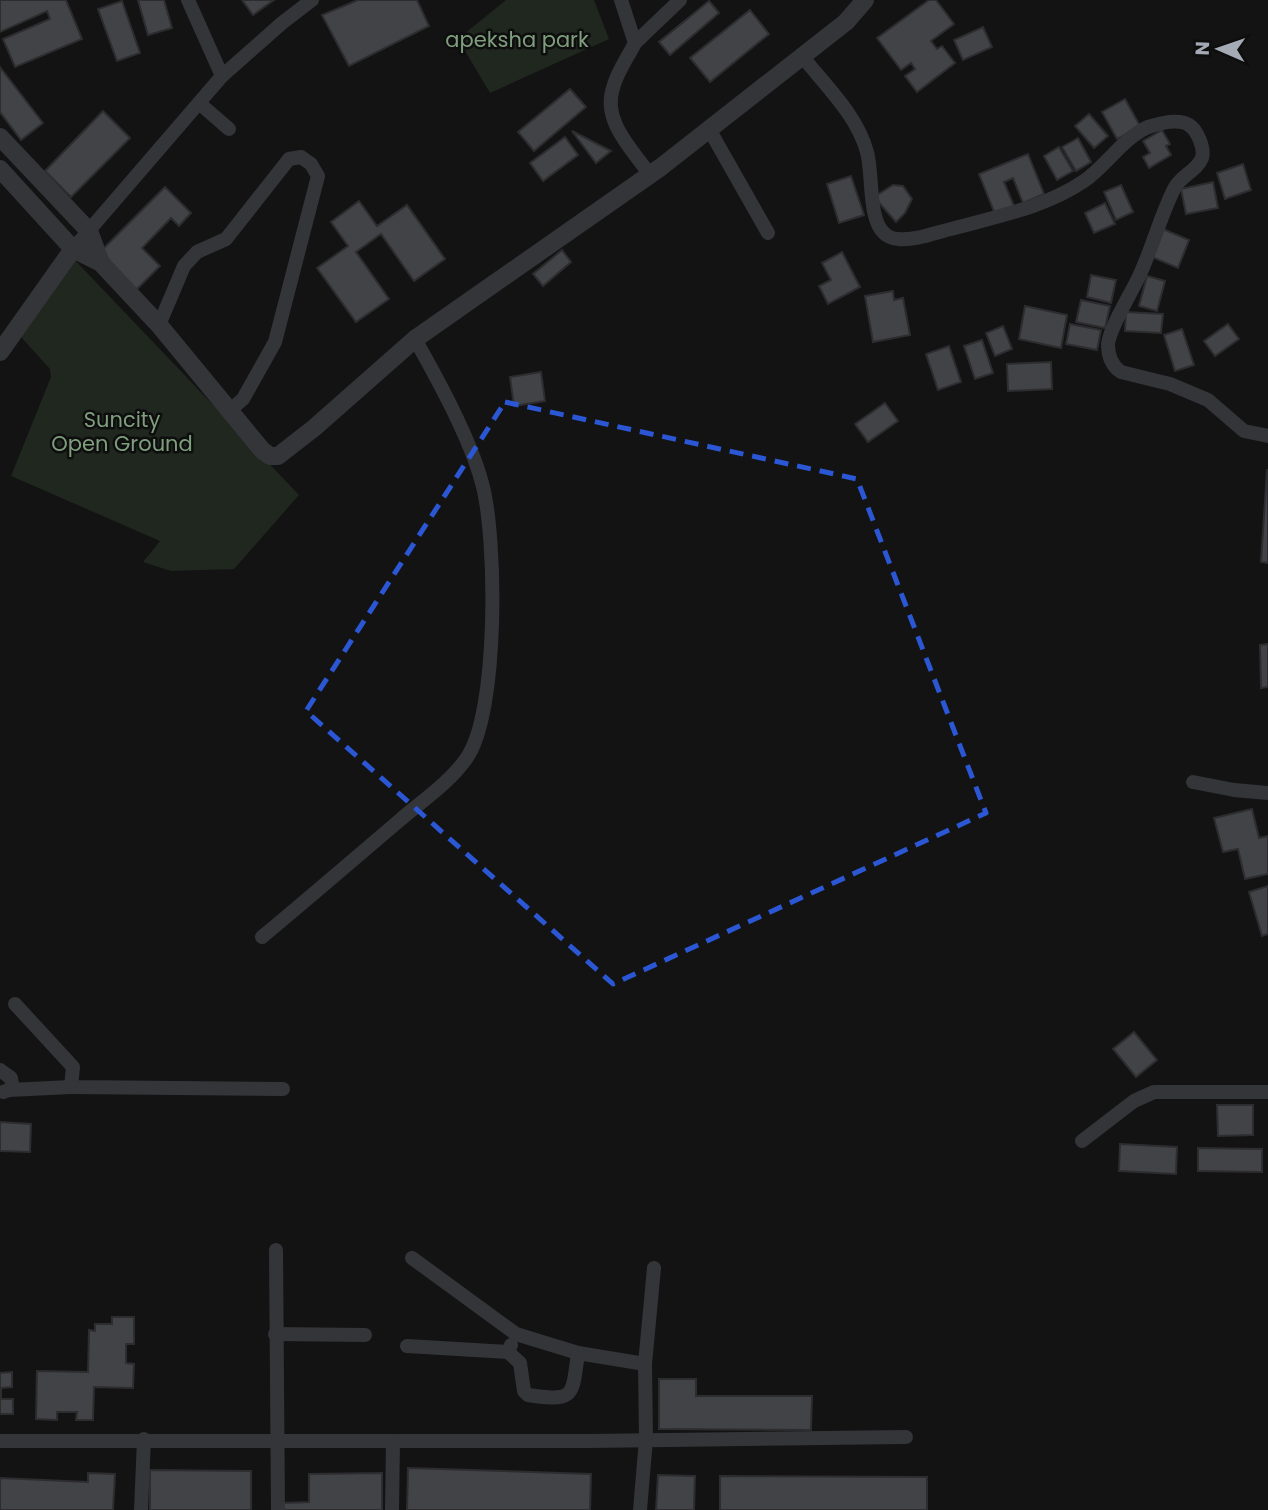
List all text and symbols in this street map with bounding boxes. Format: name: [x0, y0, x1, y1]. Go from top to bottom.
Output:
north arrow: [1184, 14, 1254, 84]
park label: apeksha park: [445, 25, 589, 54]
text: N: [1189, 41, 1216, 56]
park label: Suncity Open Ground: [51, 405, 193, 458]

